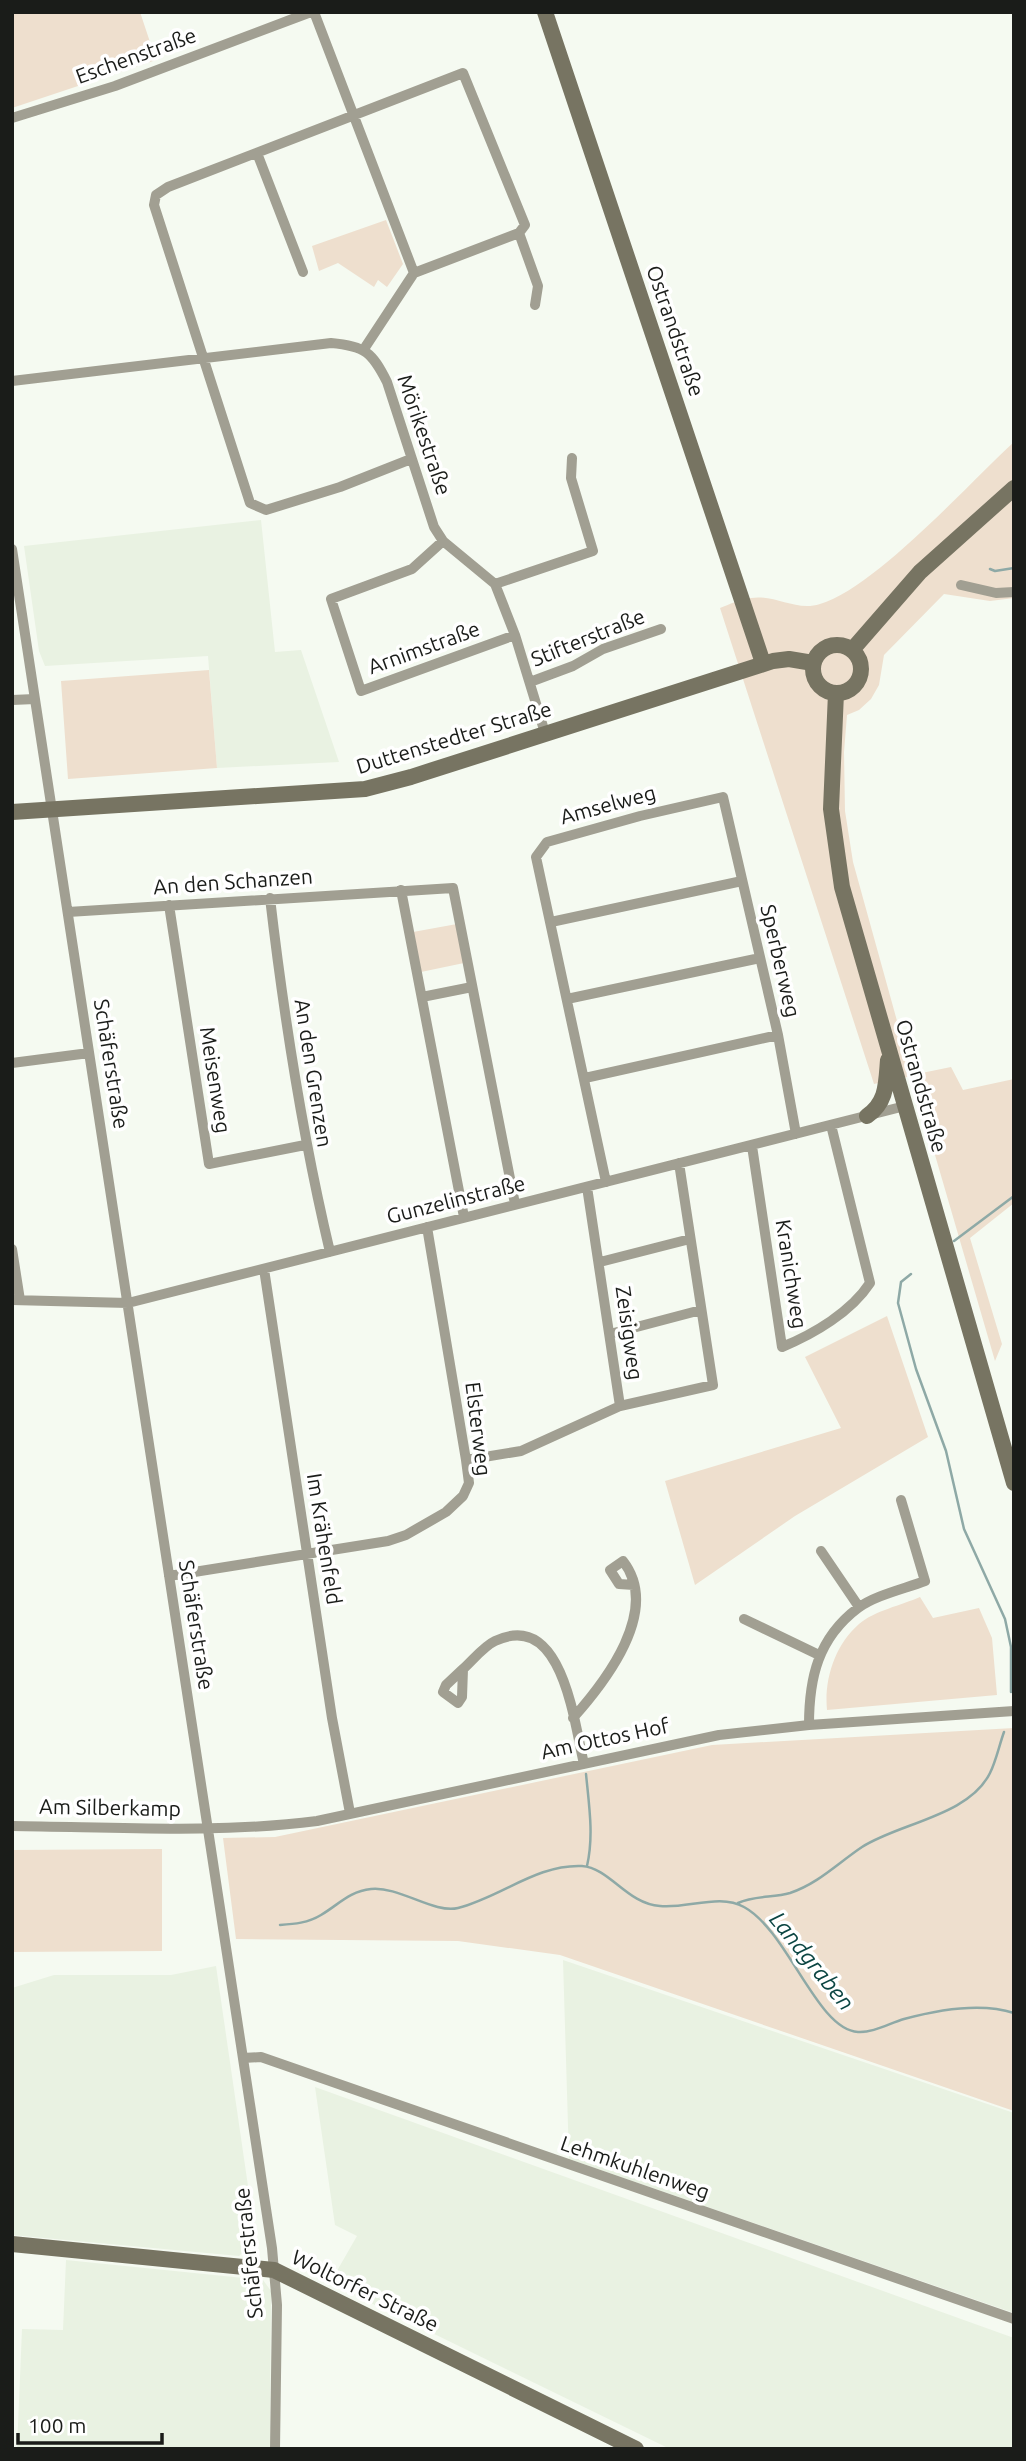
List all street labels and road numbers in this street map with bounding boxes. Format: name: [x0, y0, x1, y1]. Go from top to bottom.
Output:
street label: Eschenstraße: [72, 22, 199, 88]
street label: Ostrandstraße: [642, 262, 710, 399]
street label: Mörikestraße: [393, 371, 457, 498]
street label: Stifterstraße: [527, 603, 648, 671]
street label: Arnimstraße: [364, 616, 483, 678]
street label: Duttenstedter Straße: [353, 696, 554, 778]
street label: Amselweg: [557, 780, 658, 828]
street label: An den Schanzen: [152, 863, 313, 899]
street label: Sperberweg: [756, 902, 806, 1020]
street label: Schäferstraße: [90, 997, 134, 1131]
street label: An den Grenzen: [290, 997, 338, 1149]
street label: Ostrandstraße: [892, 1017, 952, 1155]
street label: Meisenweg: [196, 1025, 236, 1135]
street label: Gunzelinstraße: [384, 1170, 528, 1228]
street label: Kranichweg: [772, 1217, 812, 1330]
street label: Zeisigweg: [612, 1284, 648, 1381]
street label: Elsterweg: [461, 1381, 497, 1477]
street label: Im Krähenfeld: [303, 1471, 347, 1606]
street label: Schäferstraße: [175, 1558, 219, 1692]
street label: Am Ottos Hof: [538, 1713, 672, 1763]
street label: Am Silberkamp: [39, 1794, 181, 1820]
street label: Lehmkuhlenweg: [558, 2130, 713, 2204]
street label: Schäferstraße: [229, 2186, 267, 2320]
street label: Woltorfer Straße: [288, 2244, 443, 2336]

